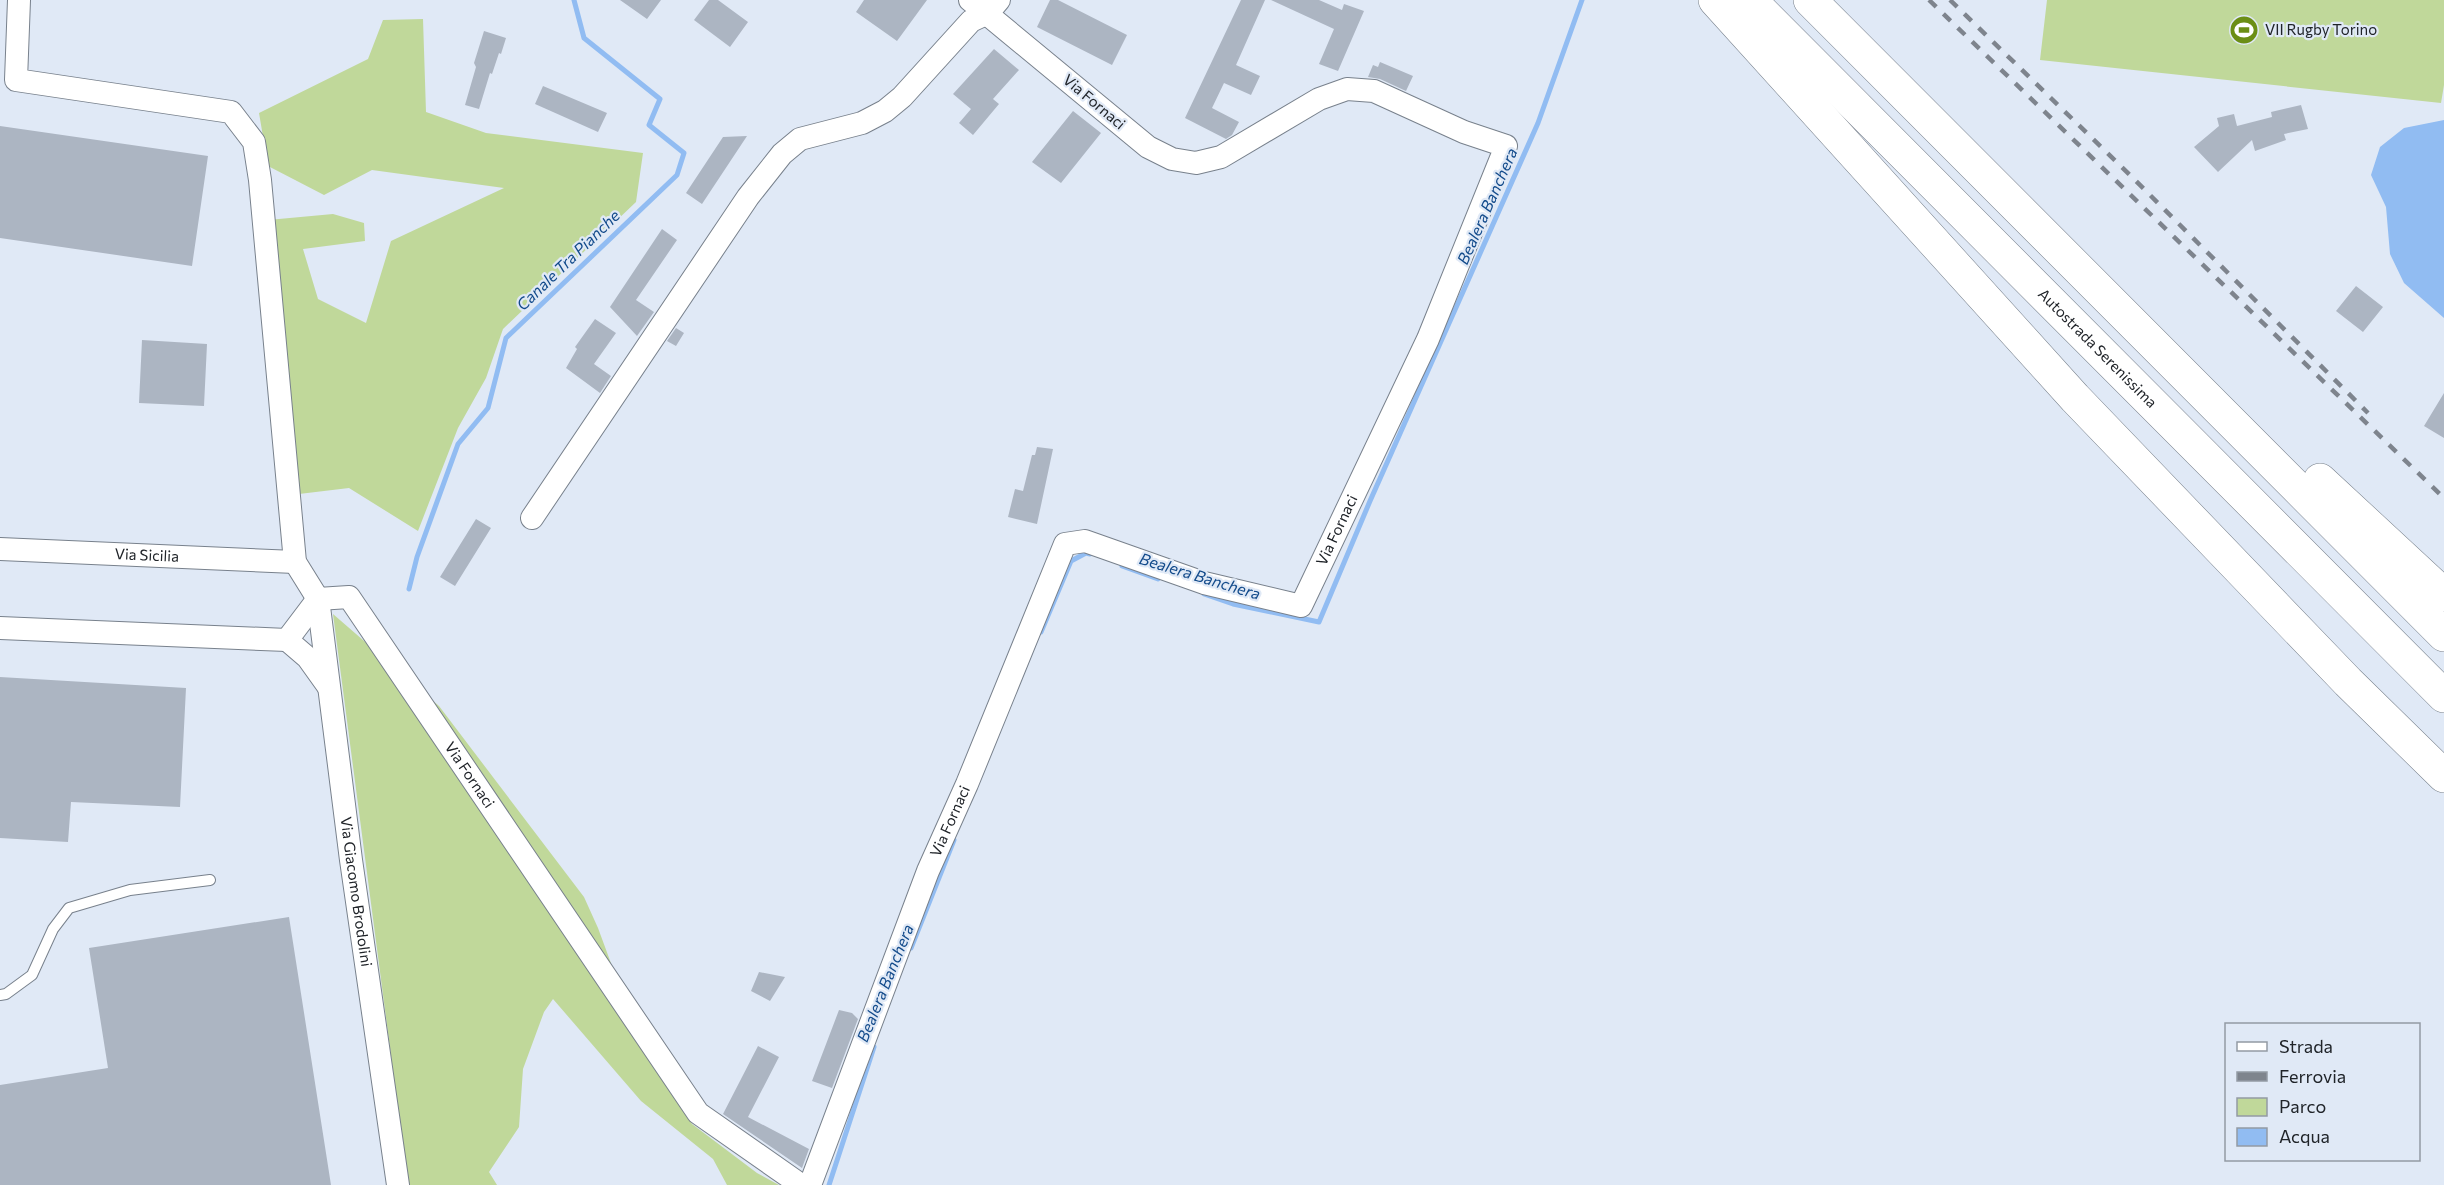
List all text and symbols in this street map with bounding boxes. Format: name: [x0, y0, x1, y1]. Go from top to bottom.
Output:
sports icon: VII Rugby Torino: [2228, 14, 2260, 46]
place label: VII Rugby Torino: [2265, 20, 2377, 38]
street label: Via Fornaci: [1060, 70, 1129, 132]
water label: Bealera Banchera: [1452, 145, 1521, 267]
water label: Canale Tra Pianche: [512, 205, 624, 314]
street label: Autostrada Serenissima: [2035, 284, 2161, 411]
street label: Via Fornaci: [1312, 492, 1361, 568]
street label: Via Sicilia: [114, 544, 179, 565]
water label: Bealera Banchera: [1137, 548, 1263, 603]
street label: Via Fornaci: [442, 738, 499, 811]
street label: Via Fornaci: [926, 782, 973, 859]
street label: Via Giacomo Brodolini: [338, 816, 376, 968]
water label: Bealera Banchera: [852, 921, 917, 1044]
legend: [2225, 1023, 2420, 1161]
text: Strada: [2279, 1035, 2333, 1057]
text: Ferrovia: [2279, 1065, 2346, 1087]
text: Parco: [2279, 1095, 2326, 1117]
text: Acqua: [2279, 1125, 2330, 1147]

